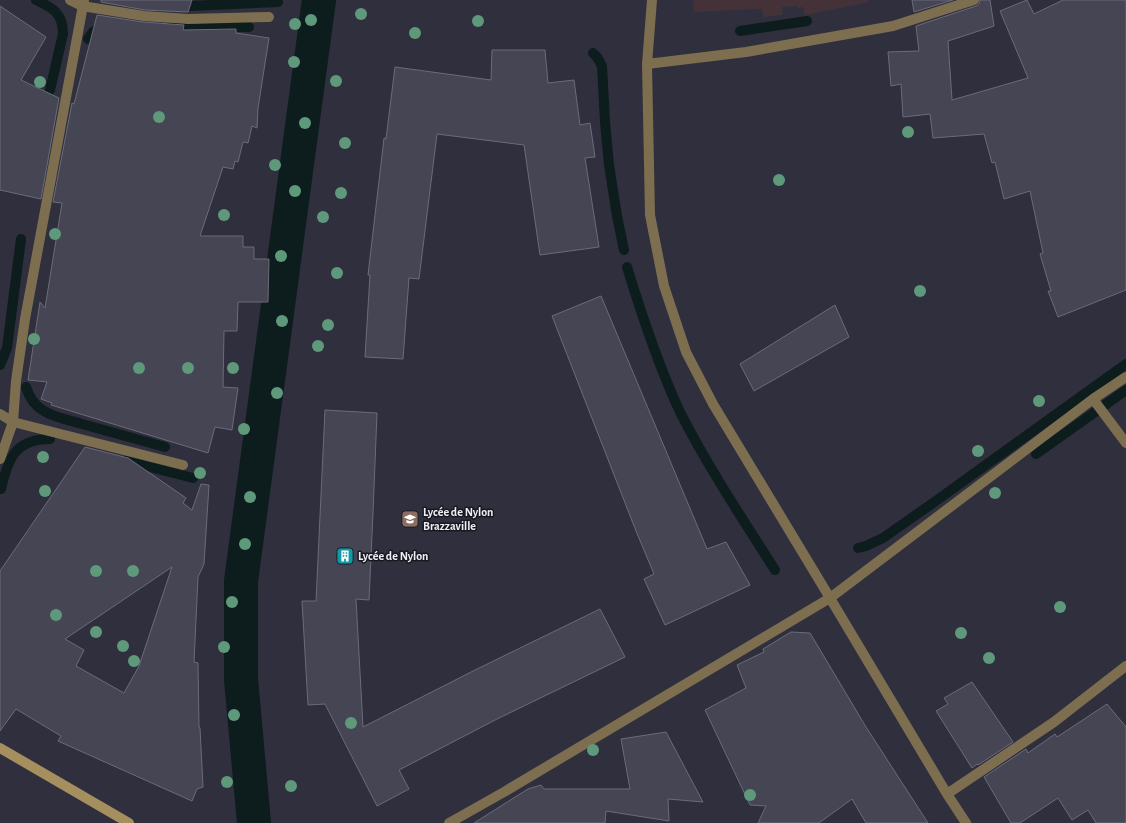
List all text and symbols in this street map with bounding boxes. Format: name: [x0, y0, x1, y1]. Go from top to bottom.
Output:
place label: Lycée de Nylon Brazzaville: [423, 506, 493, 532]
school or university icon: Lycée de Nylon Brazzaville: [400, 509, 420, 529]
building icon: Lycée de Nylon: [335, 546, 355, 566]
place label: Lycée de Nylon: [358, 550, 428, 563]

